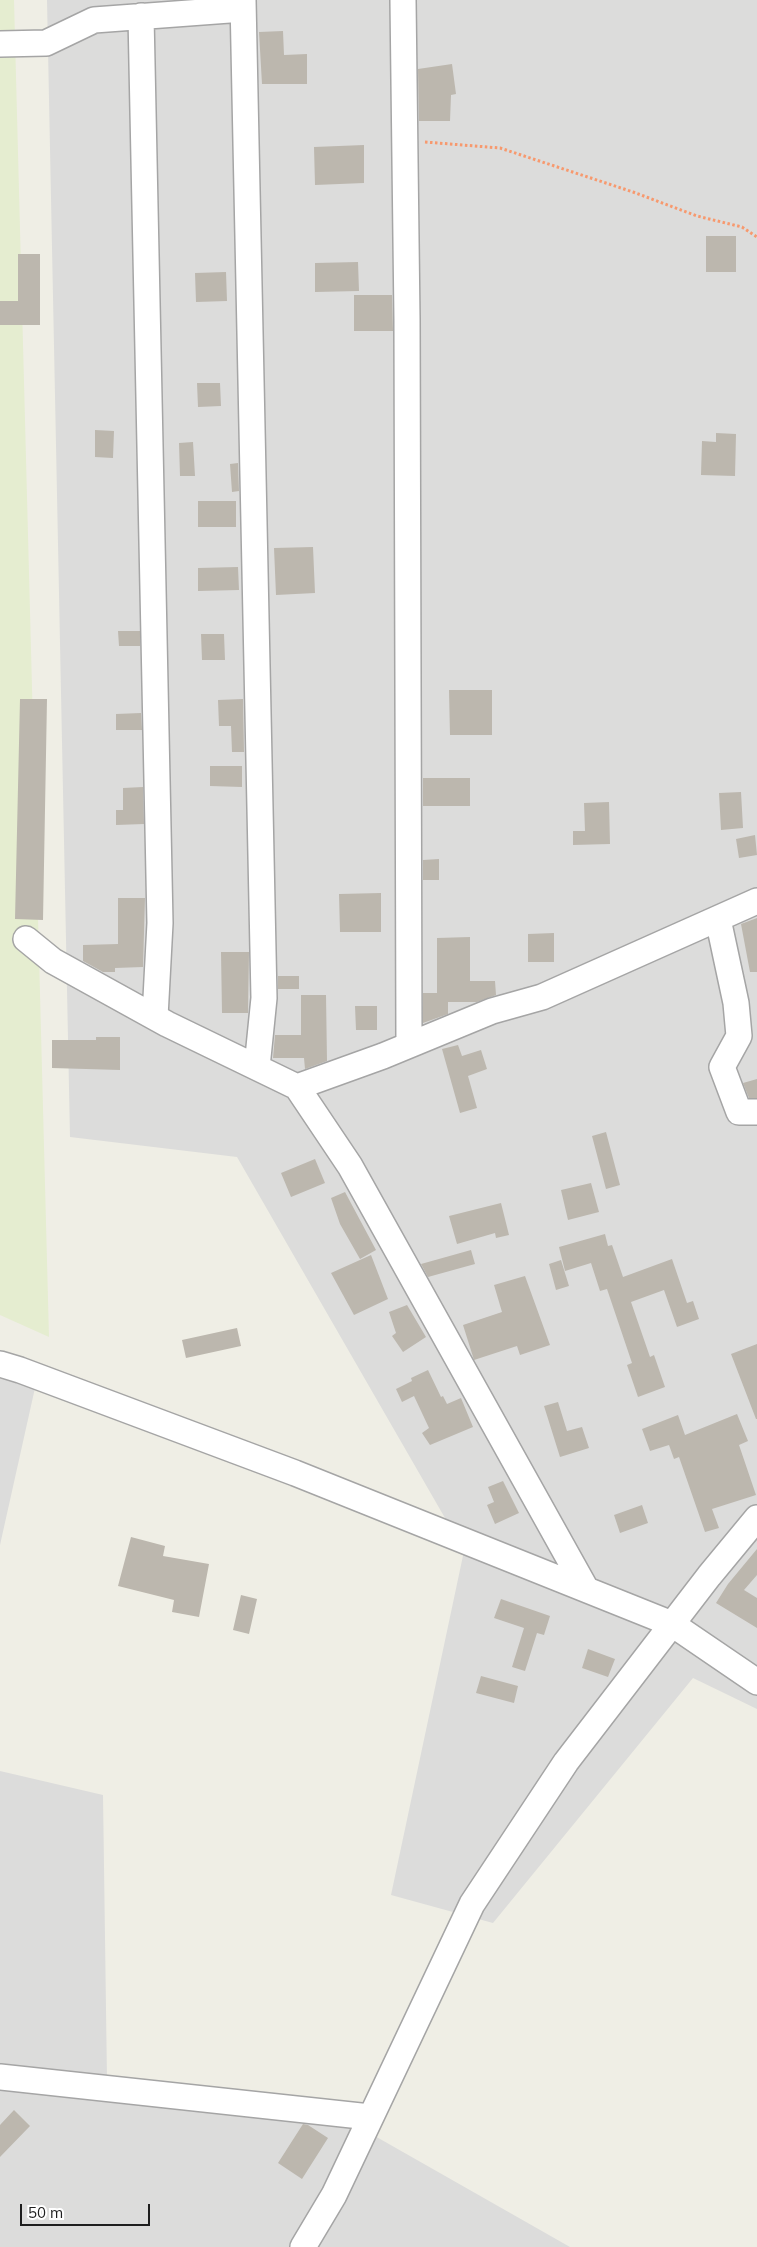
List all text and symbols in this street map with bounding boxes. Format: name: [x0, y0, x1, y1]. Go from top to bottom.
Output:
scale bar: [22, 2194, 152, 2226]
text: 50 m: [28, 2203, 63, 2222]

